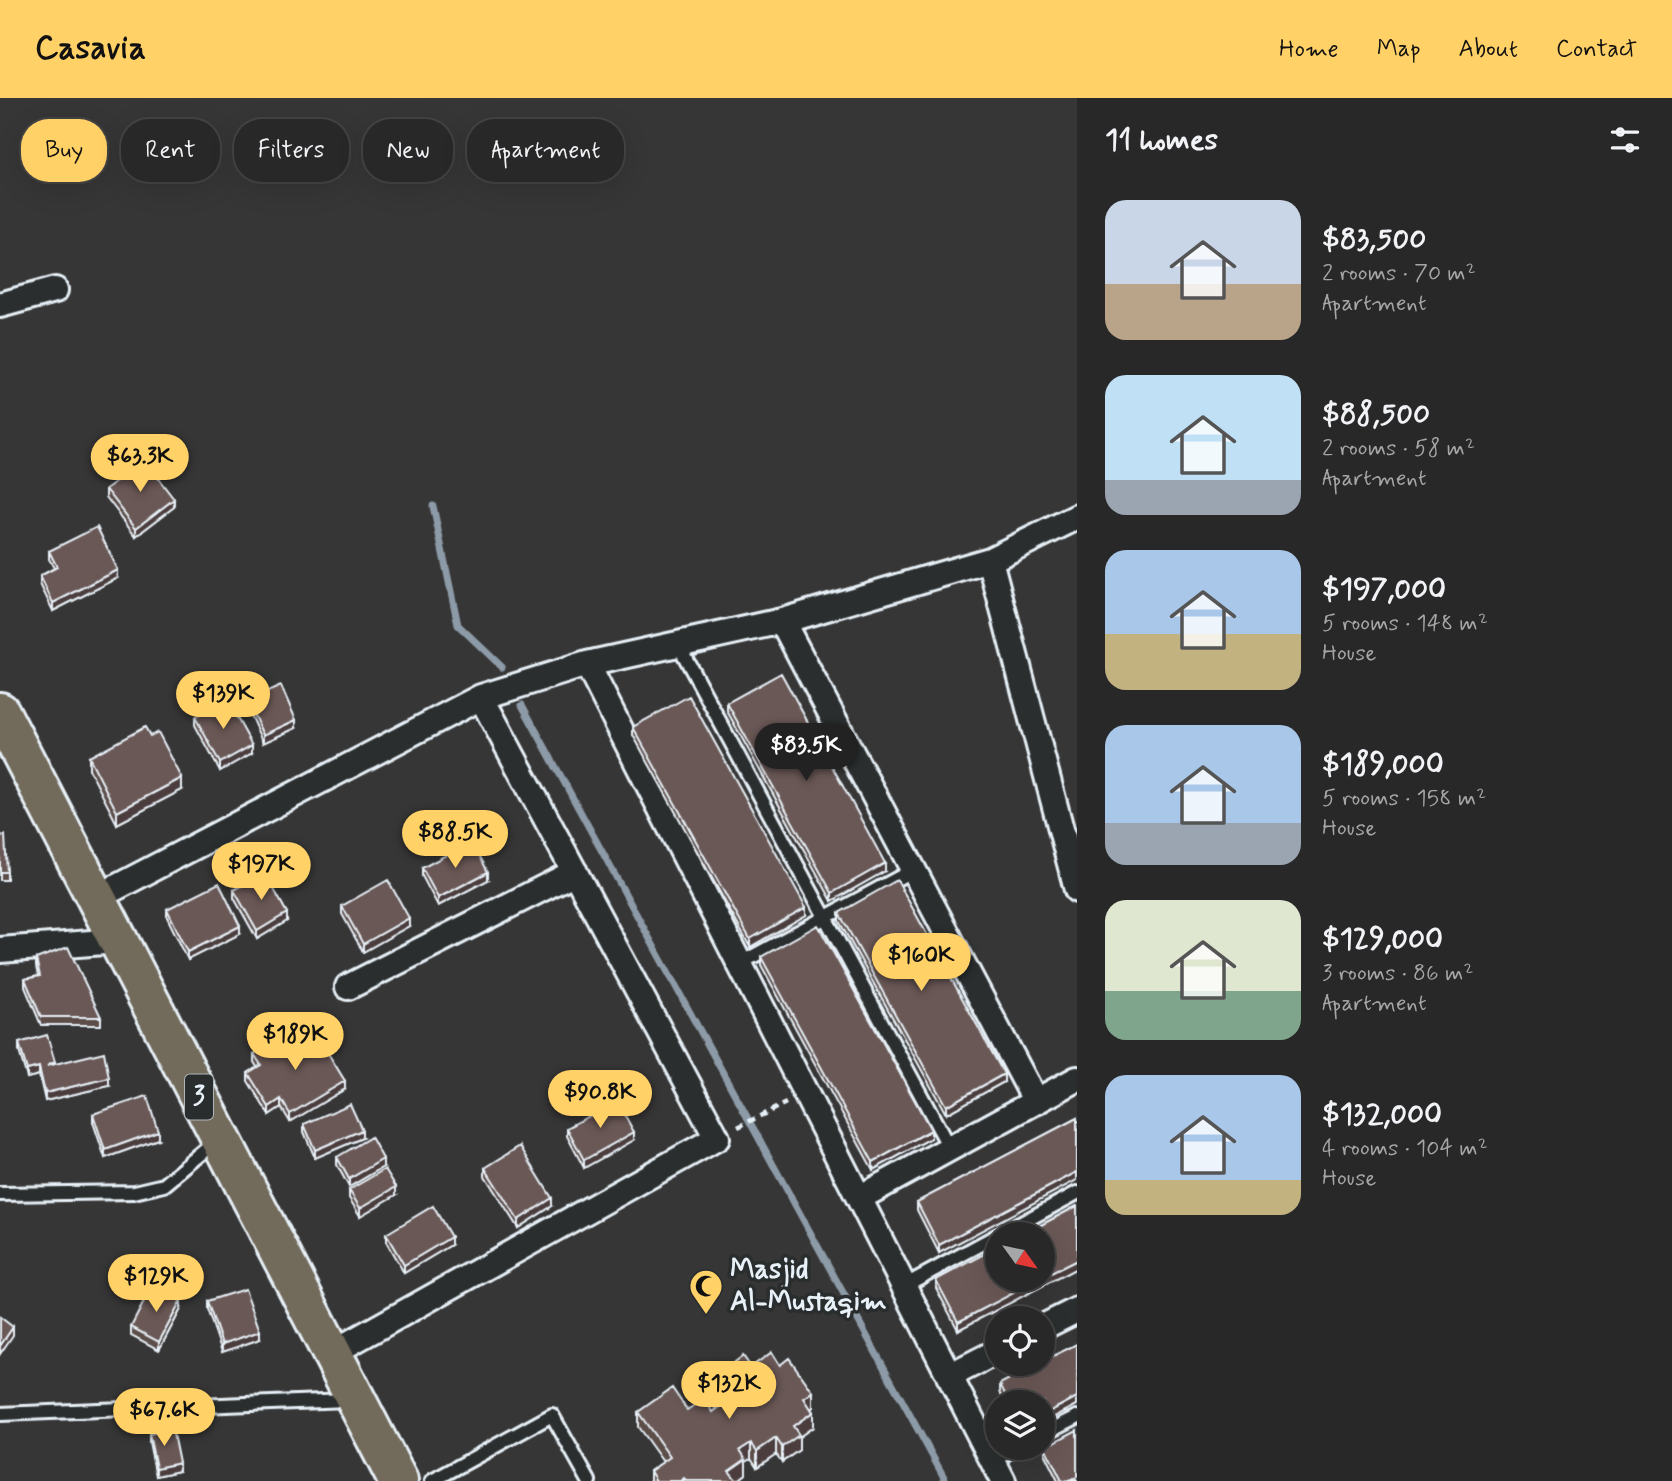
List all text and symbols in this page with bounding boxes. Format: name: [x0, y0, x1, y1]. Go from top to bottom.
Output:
text: Casavia: [35, 27, 146, 71]
text: Home: [1279, 34, 1339, 65]
text: Map: [1377, 34, 1421, 65]
text: About: [1459, 34, 1518, 65]
text: Contact: [1556, 34, 1637, 65]
chip: Buy: [21, 119, 107, 182]
chip: Rent: [121, 119, 220, 182]
chip: Filters: [234, 119, 349, 182]
chip: New: [363, 119, 453, 182]
chip: Apartment: [467, 119, 624, 182]
text: 11 homes: [1105, 121, 1218, 160]
icon: filters: [1606, 121, 1644, 159]
text: $83,500: [1322, 220, 1426, 259]
icon: home: [1161, 228, 1245, 312]
text: 2 rooms · 70 m²: [1322, 259, 1476, 289]
text: Apartment: [1322, 289, 1427, 319]
text: $88,500: [1322, 395, 1430, 434]
icon: home: [1161, 403, 1245, 487]
pin: $63.3K: [83, 434, 197, 494]
text: 2 rooms · 58 m²: [1322, 434, 1475, 464]
text: $63.3K: [107, 442, 173, 472]
text: Apartment: [1322, 464, 1427, 494]
text: $197,000: [1322, 570, 1446, 609]
icon: home: [1161, 578, 1245, 662]
text: 5 rooms · 148 m²: [1322, 609, 1488, 639]
text: House: [1322, 639, 1376, 669]
pin: $139K: [174, 672, 272, 731]
text: $139K: [192, 679, 254, 709]
pin: $83.5K: [749, 724, 863, 783]
text: $83.5K: [770, 731, 842, 761]
text: $189,000: [1322, 745, 1444, 784]
icon: home: [1161, 753, 1245, 837]
text: 5 rooms · 158 m²: [1322, 784, 1486, 814]
pin: $88.5K: [398, 810, 512, 870]
text: House: [1322, 814, 1376, 844]
text: $88.5K: [418, 818, 492, 848]
pin: $197K: [212, 842, 310, 902]
text: $197K: [228, 850, 294, 880]
text: $129,000: [1322, 920, 1443, 959]
icon: home: [1161, 928, 1245, 1012]
pin: $160K: [872, 934, 970, 993]
text: $160K: [888, 941, 954, 971]
text: 3 rooms · 86 m²: [1322, 959, 1473, 989]
text: Apartment: [1322, 989, 1427, 1019]
pin: $189K: [246, 1012, 344, 1072]
text: $189K: [263, 1020, 327, 1050]
pin: $90.8K: [543, 1070, 657, 1130]
road number: 3: [185, 1074, 213, 1120]
text: $90.8K: [564, 1078, 636, 1108]
text: $132,000: [1322, 1095, 1442, 1134]
icon: home: [1161, 1103, 1245, 1187]
text: 4 rooms · 104 m²: [1322, 1134, 1488, 1164]
text: House: [1322, 1164, 1376, 1194]
north arrow: [985, 1222, 1055, 1292]
map controls: [985, 1222, 1055, 1460]
place label: Masjid Al-Mustaqim: [730, 1252, 887, 1321]
pin: $129K: [107, 1254, 205, 1314]
text: $129K: [124, 1262, 188, 1292]
mosque icon: Masjid Al-Mustaqim: [687, 1267, 725, 1316]
button: locate: [985, 1306, 1055, 1376]
pin: $132K: [680, 1362, 778, 1421]
text: $132K: [697, 1369, 761, 1399]
pin: $67.6K: [107, 1388, 221, 1448]
button: layers: [985, 1390, 1055, 1460]
text: $67.6K: [129, 1396, 199, 1426]

